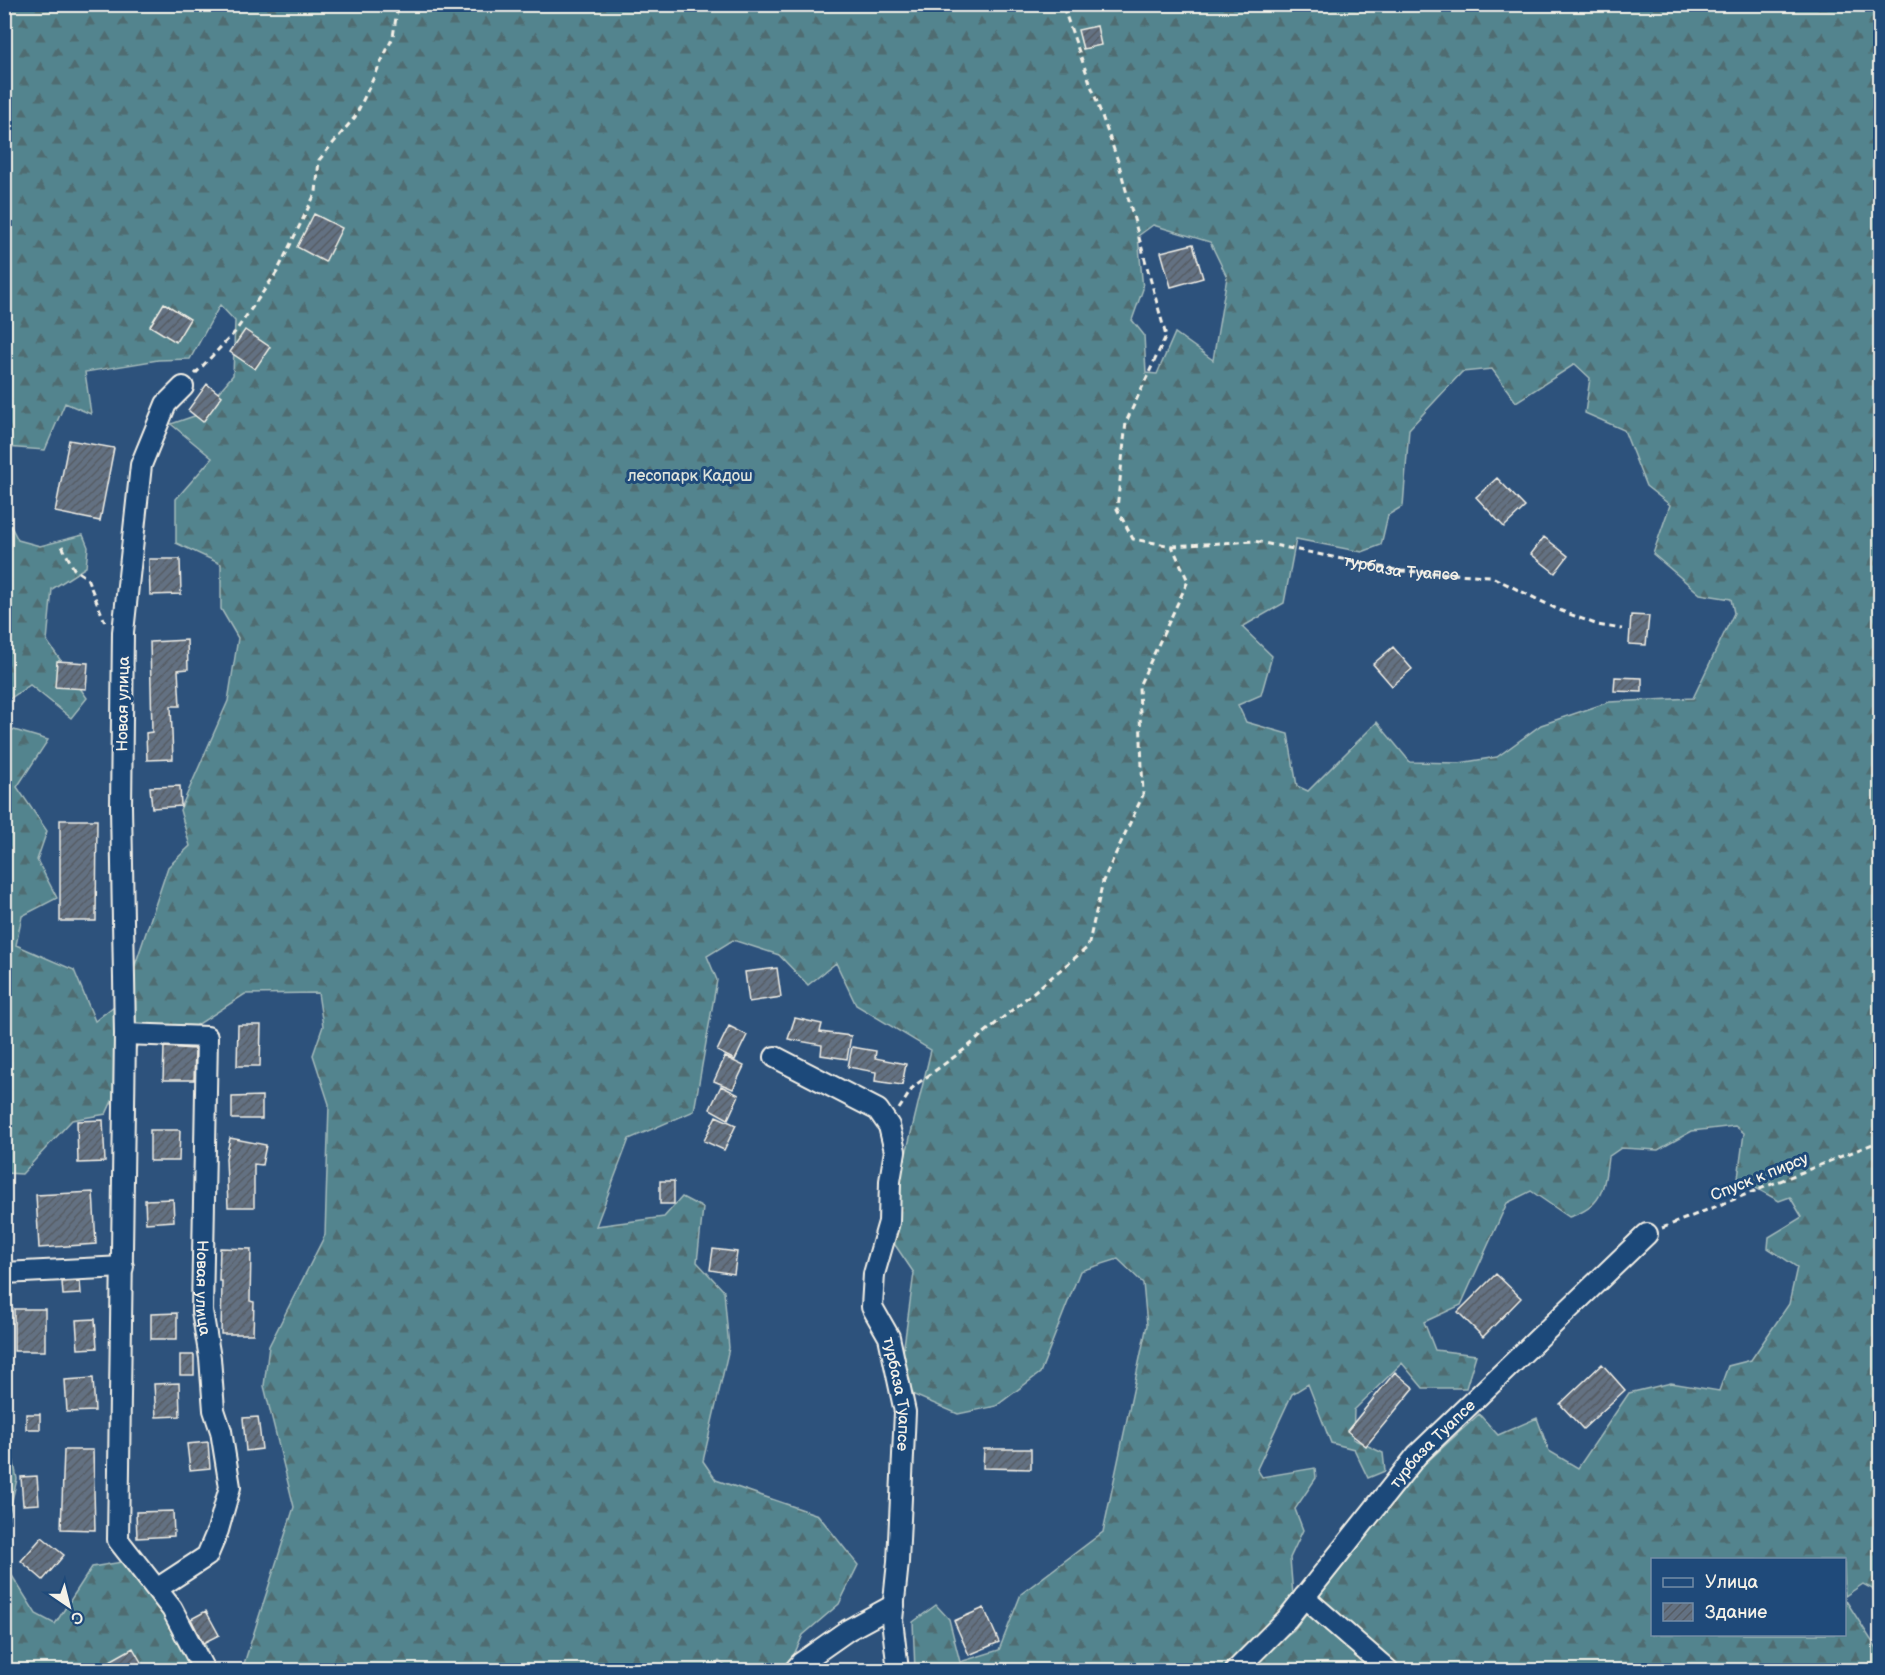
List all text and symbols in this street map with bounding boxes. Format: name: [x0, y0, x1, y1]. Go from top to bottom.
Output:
park label: лесопарк Кадош: [628, 467, 752, 486]
street label: турбаза Туапсе: [1342, 552, 1459, 585]
street label: Новая улица: [113, 656, 134, 752]
street label: Спуск к пирсу: [1708, 1149, 1812, 1206]
street label: Новая улица: [191, 1240, 214, 1338]
street label: турбаза Туапсе: [878, 1335, 914, 1452]
street label: турбаза Туапсе: [1386, 1396, 1480, 1493]
legend: [1651, 1558, 1846, 1636]
text: Улица: [1705, 1572, 1759, 1593]
north arrow: [39, 1576, 99, 1636]
text: Здание: [1705, 1602, 1767, 1623]
text: С: [67, 1606, 87, 1628]

